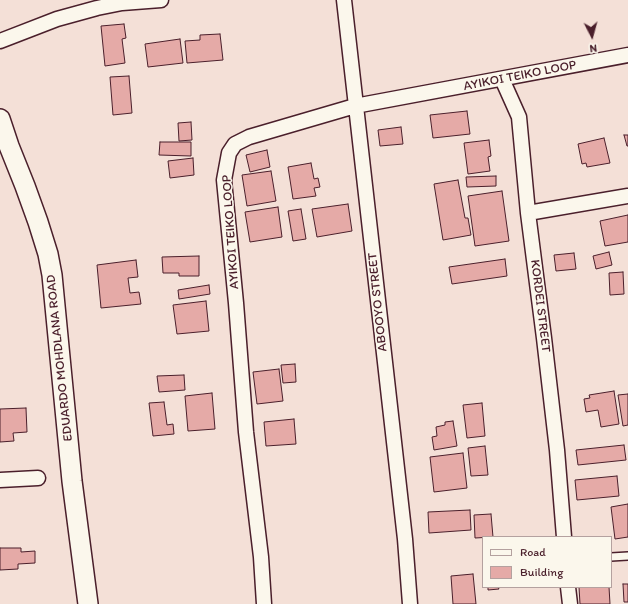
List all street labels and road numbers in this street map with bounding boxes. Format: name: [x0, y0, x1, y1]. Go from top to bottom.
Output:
street label: AYIKOI TEIKO LOOP: [462, 57, 578, 95]
street label: AYIKOI TEIKO LOOP: [219, 174, 243, 290]
street label: ABOOYO STREET: [365, 252, 391, 352]
street label: KORDEI STREET: [527, 259, 553, 353]
street label: EDUARDO MOHDLANA ROAD: [43, 274, 77, 442]

